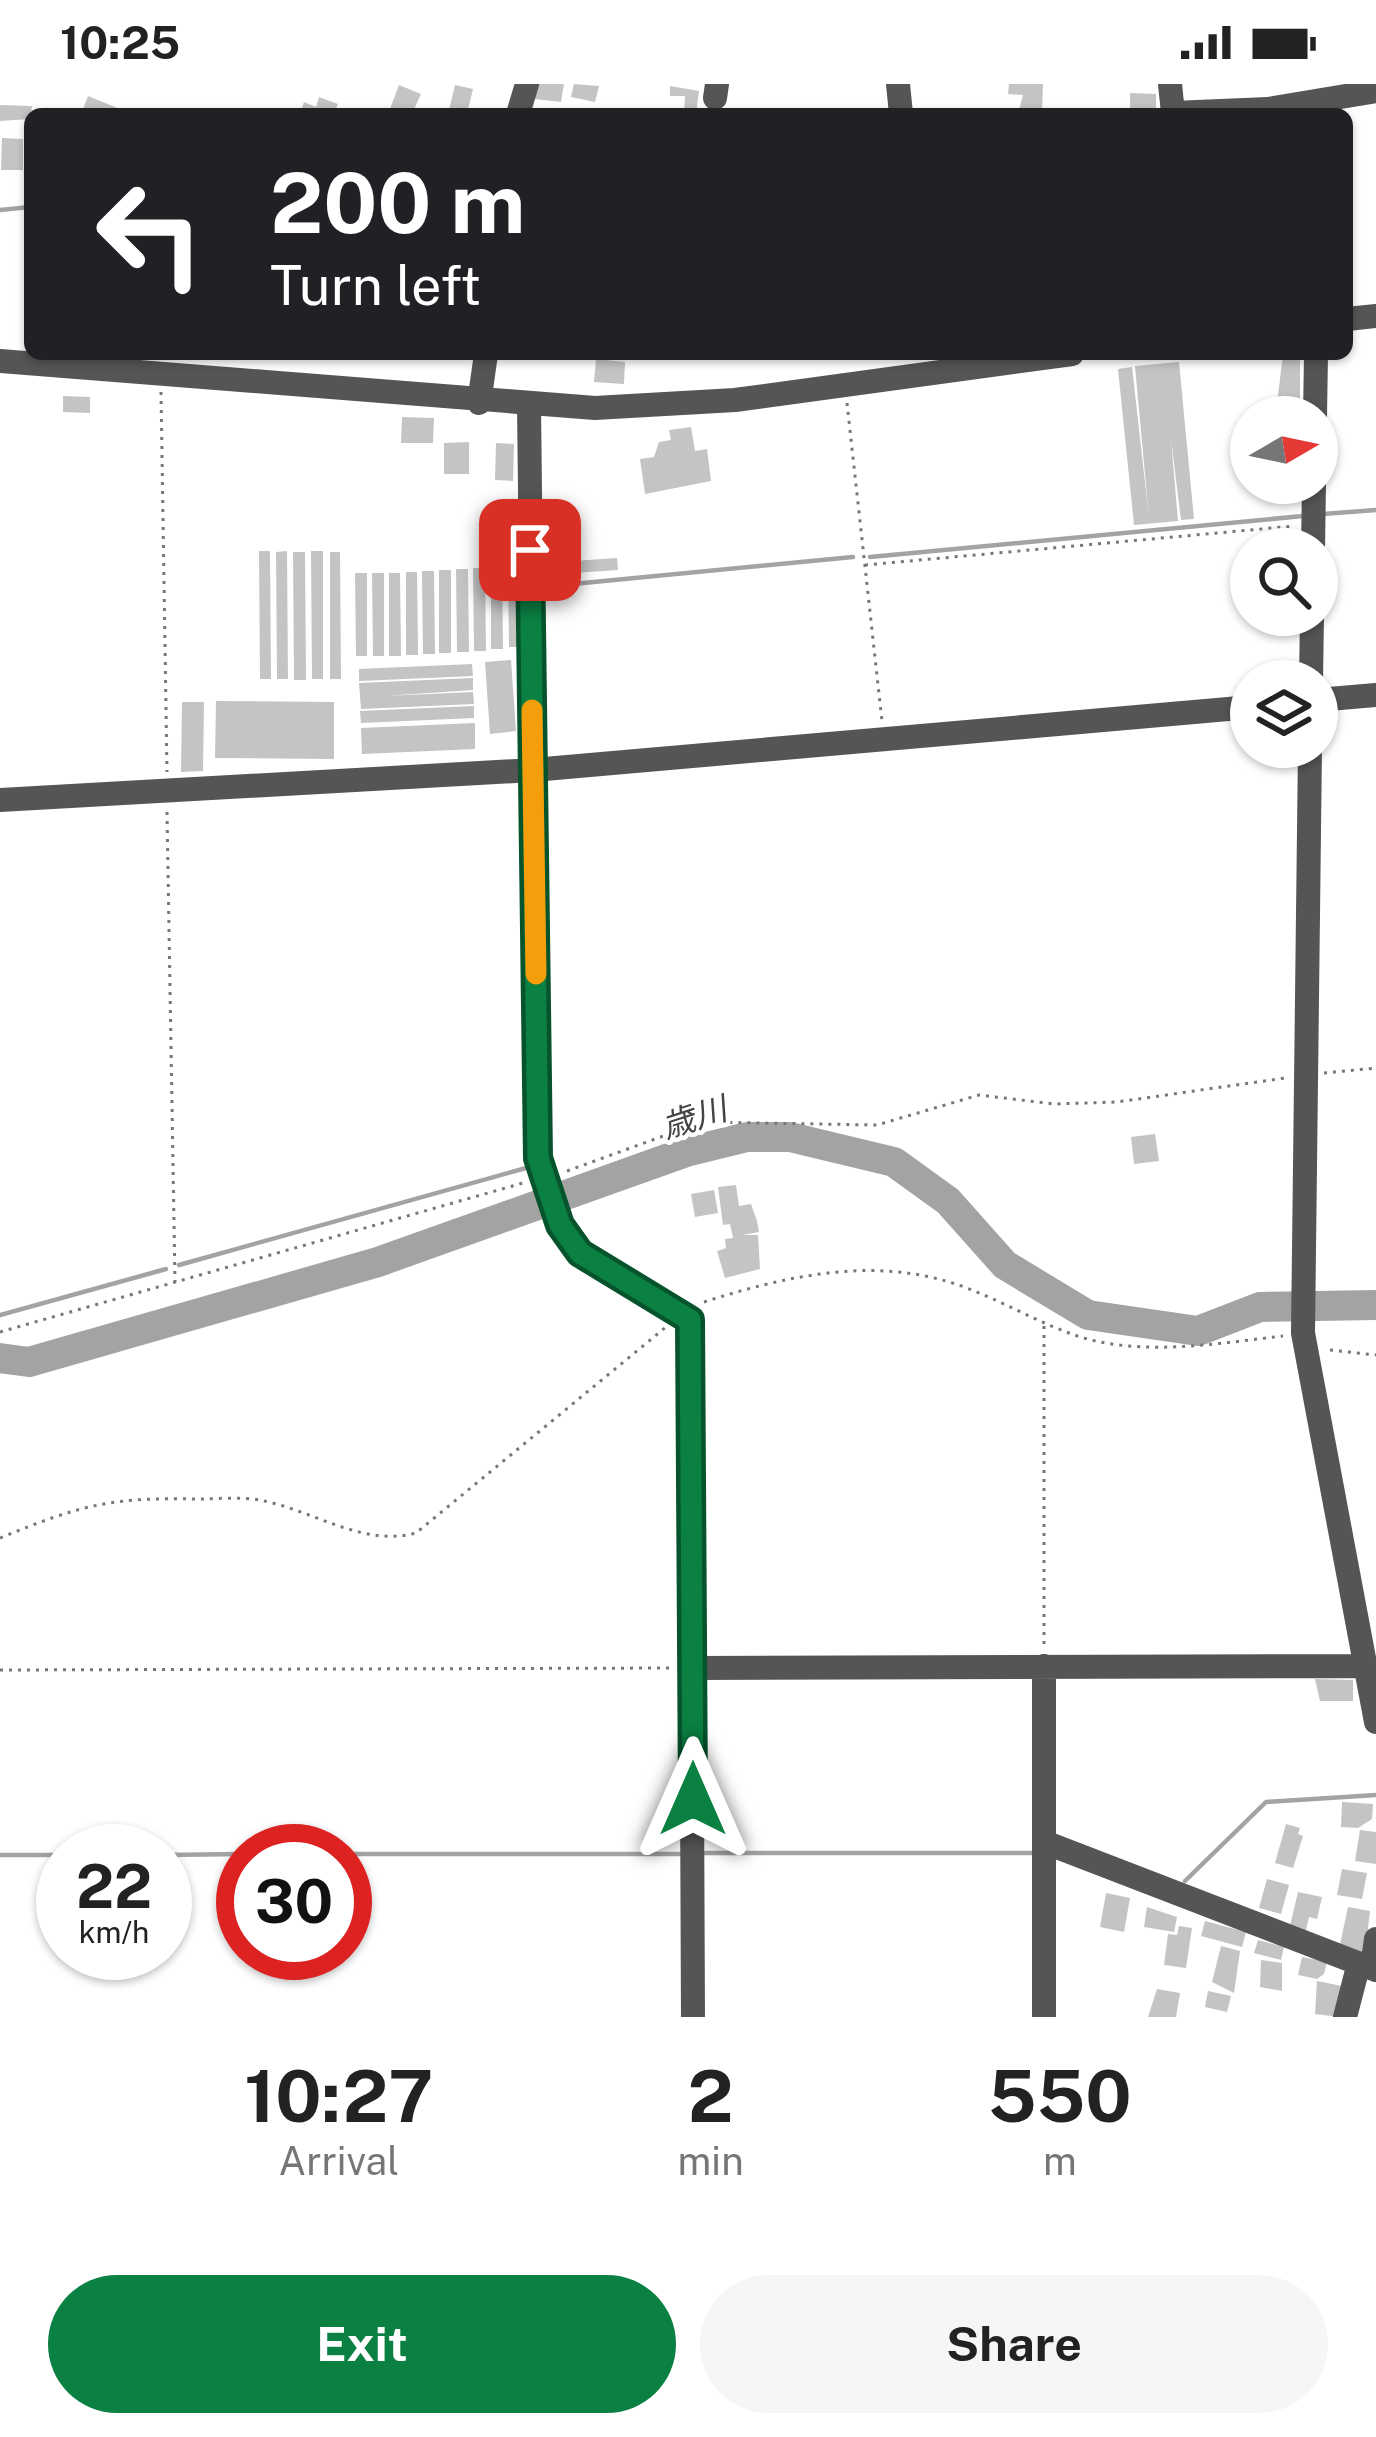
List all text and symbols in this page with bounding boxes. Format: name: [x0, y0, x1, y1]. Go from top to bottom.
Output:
text: 10:25: [60, 16, 180, 69]
text: 200 m: [270, 153, 526, 252]
icon: left: [72, 156, 228, 312]
text: Turn left: [270, 254, 481, 317]
north arrow: [1230, 396, 1338, 504]
map controls: [1230, 396, 1338, 768]
pin: [479, 499, 581, 601]
icon: arrive: [497, 517, 563, 583]
button: search: [1230, 528, 1338, 636]
button: layers: [1230, 660, 1338, 768]
water label: 歳川: [657, 1088, 734, 1145]
position arrow: [630, 1736, 756, 1862]
speed limit sign: 30: [216, 1824, 372, 1980]
text: 22: [76, 1851, 152, 1922]
text: km/h: [79, 1914, 149, 1950]
text: 10:27: [244, 2054, 433, 2138]
text: 2: [688, 2054, 733, 2138]
text: 550: [988, 2054, 1132, 2138]
text: Arrival: [279, 2138, 399, 2184]
text: min: [678, 2138, 744, 2184]
text: m: [1043, 2138, 1077, 2184]
button: Exit: [48, 2275, 676, 2413]
button: Share: [700, 2275, 1328, 2413]

